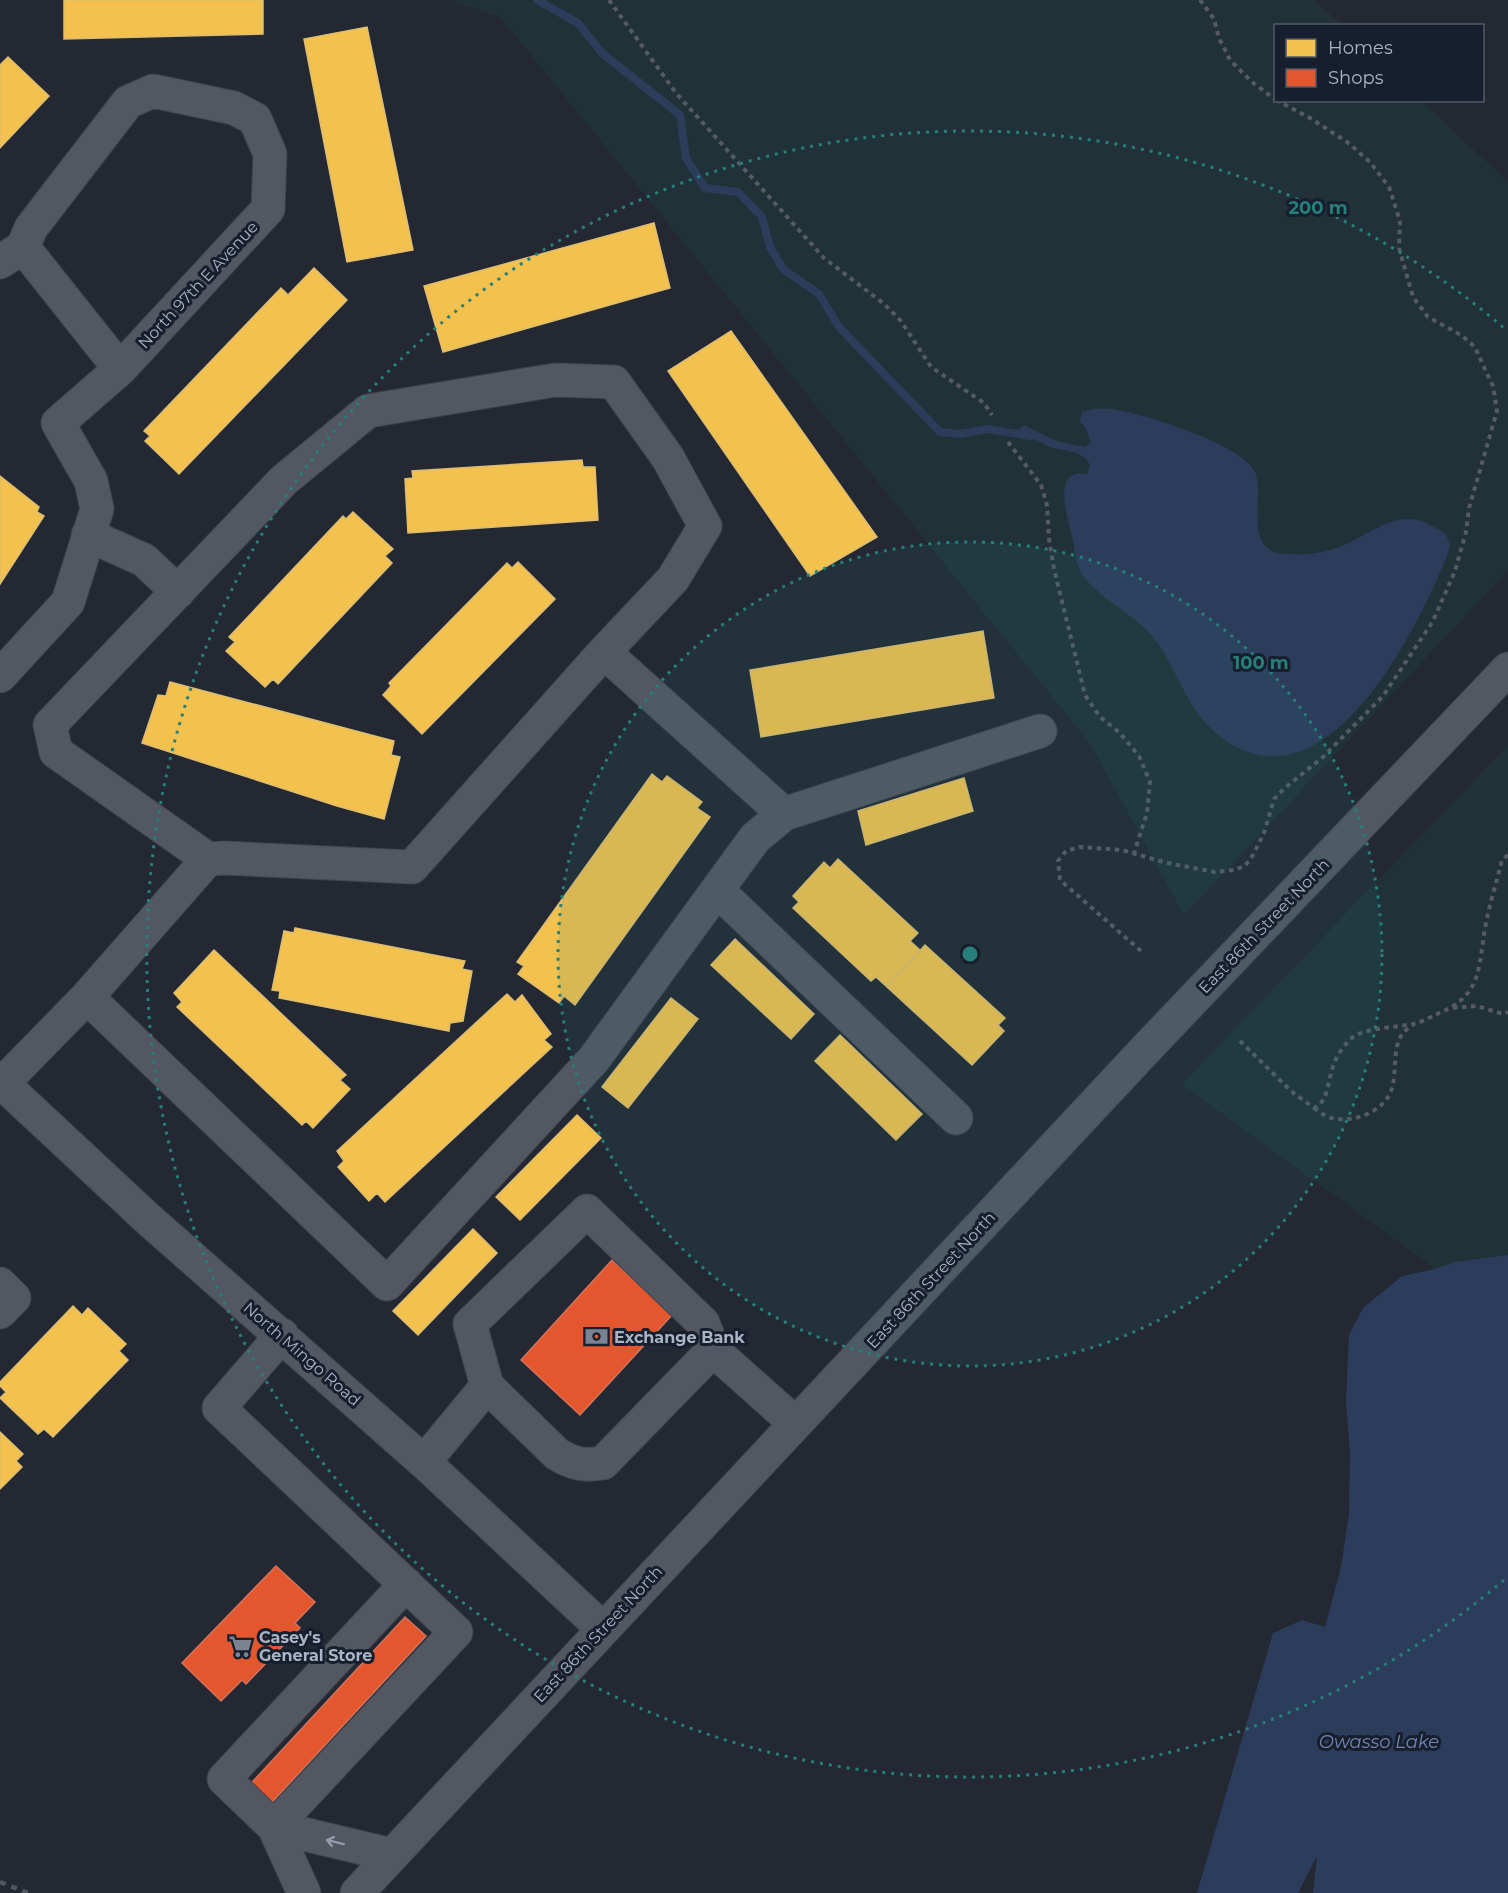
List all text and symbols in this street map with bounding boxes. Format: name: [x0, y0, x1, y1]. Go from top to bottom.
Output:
legend: [1274, 24, 1484, 102]
text: Homes: [1328, 37, 1393, 59]
text: Shops: [1328, 67, 1384, 89]
text: 200 m: [1288, 197, 1348, 219]
street label: North 97th E Avenue: [134, 218, 262, 352]
text: 100 m: [1233, 652, 1289, 674]
street label: East 86th Street North: [1195, 855, 1333, 997]
centre of rings: [960, 944, 980, 964]
street label: East 86th Street North: [863, 1208, 999, 1352]
street label: North Mingo Road: [240, 1298, 364, 1410]
bank icon: Exchange Bank: [583, 1324, 609, 1350]
place label: Exchange Bank: [614, 1328, 745, 1347]
street label: East 86th Street North: [530, 1562, 666, 1706]
place label: Casey's General Store: [259, 1628, 372, 1665]
supermarket icon: Casey's General Store: [228, 1633, 254, 1659]
water label: Owasso Lake: [1319, 1731, 1439, 1753]
one-way arrow: [326, 1835, 345, 1847]

